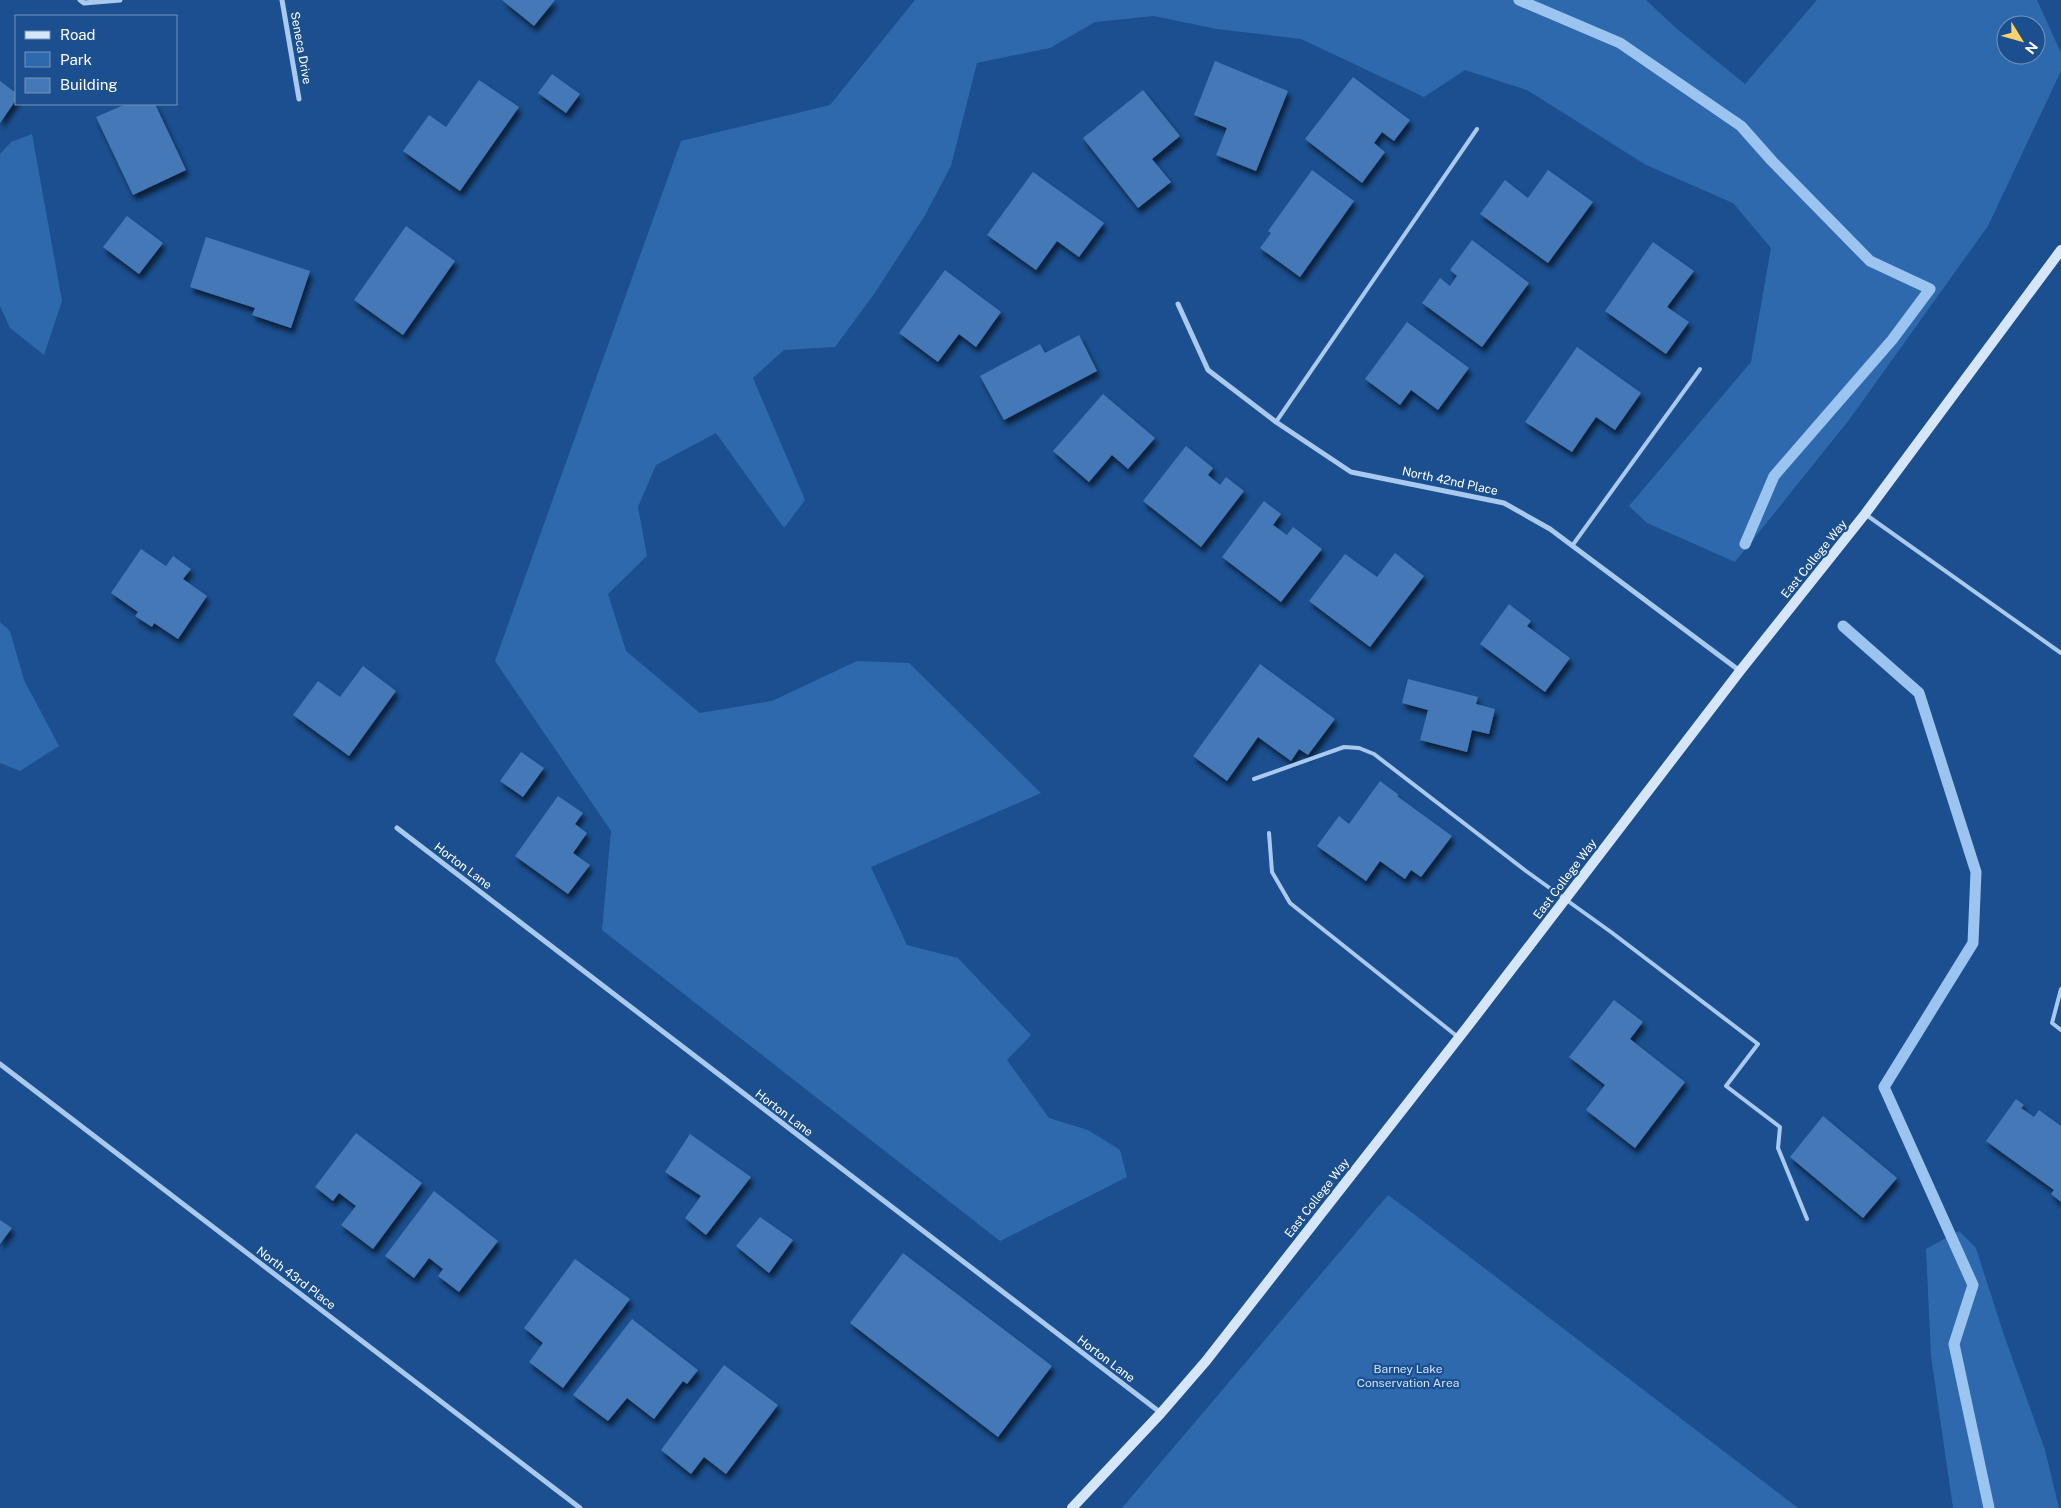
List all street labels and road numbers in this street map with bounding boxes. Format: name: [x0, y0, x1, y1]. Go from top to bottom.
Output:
street label: Seneca Drive: [288, 11, 314, 85]
street label: North 42nd Place: [1401, 464, 1499, 498]
street label: East College Way: [1778, 517, 1850, 601]
street label: East College Way: [1530, 836, 1600, 922]
street label: Horton Lane: [431, 840, 495, 892]
street label: Horton Lane: [752, 1087, 816, 1139]
street label: East College Way: [1282, 1155, 1353, 1240]
street label: North 43rd Place: [254, 1244, 339, 1312]
street label: Horton Lane: [1074, 1333, 1138, 1385]

